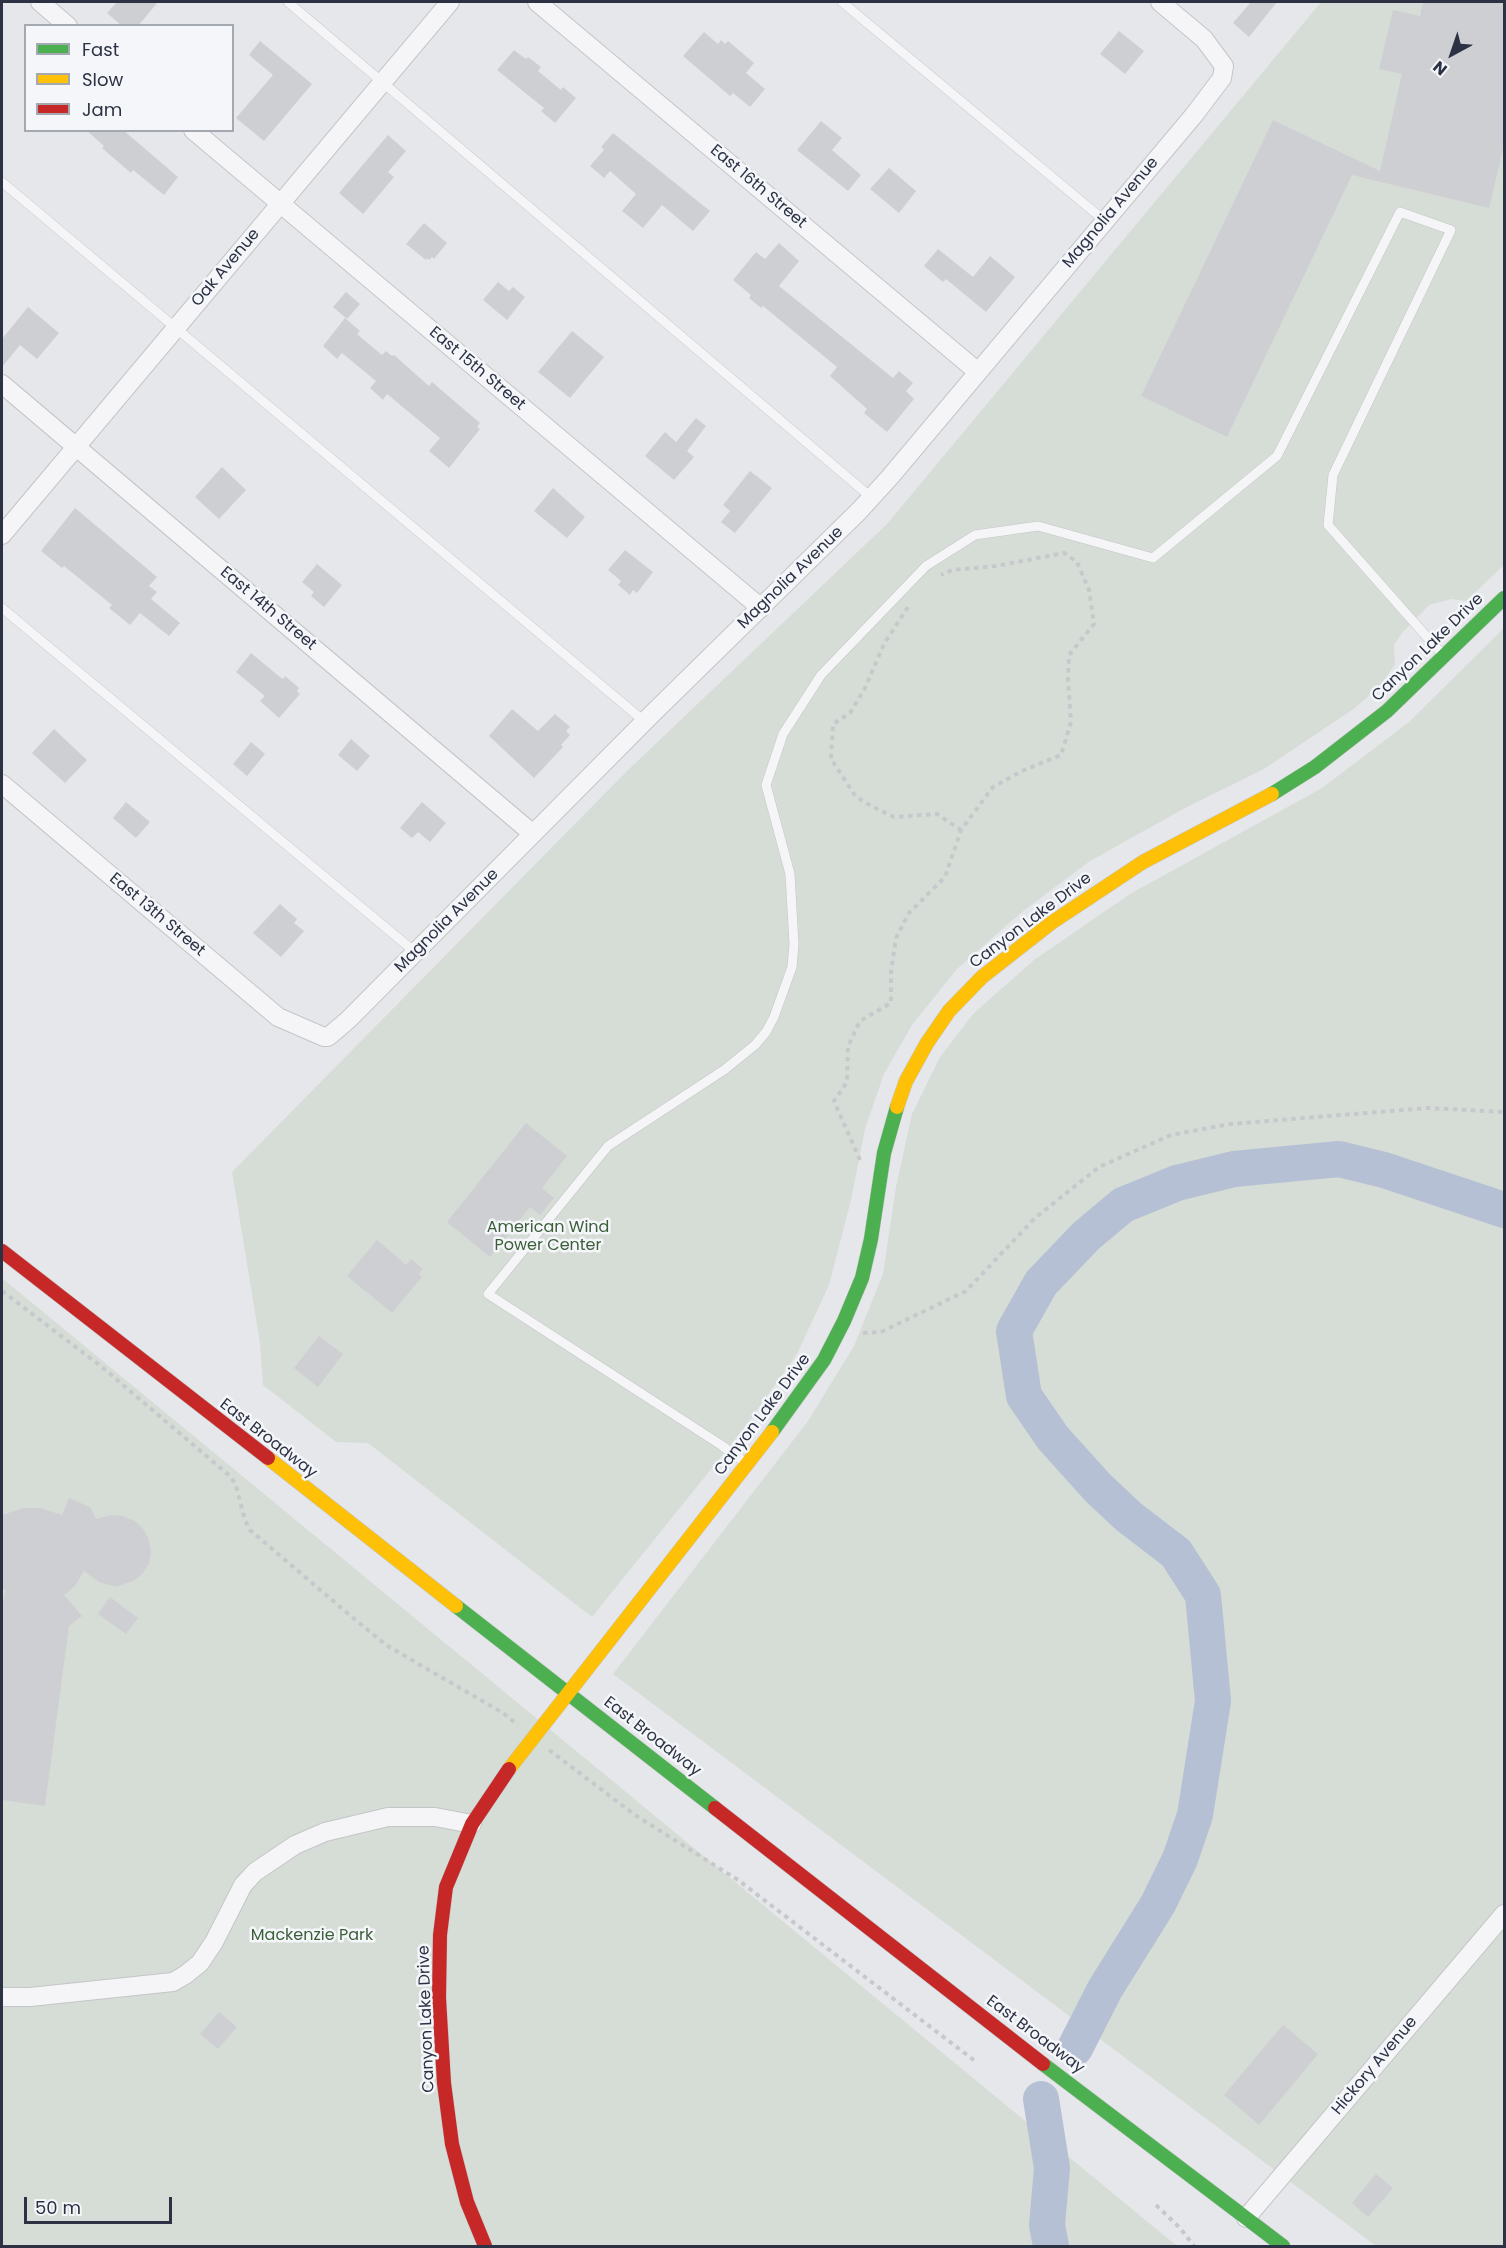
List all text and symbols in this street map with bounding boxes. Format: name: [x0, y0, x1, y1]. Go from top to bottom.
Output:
legend: [24, 24, 234, 132]
north arrow: [1422, 24, 1482, 84]
text: Fast: [82, 37, 119, 62]
text: N: [1428, 55, 1452, 81]
text: Slow: [82, 67, 123, 92]
text: Jam: [82, 97, 122, 122]
street label: East 16th Street: [706, 141, 810, 233]
street label: Magnolia Avenue: [1059, 154, 1163, 272]
street label: Oak Avenue: [188, 225, 264, 311]
street label: East 15th Street: [425, 323, 529, 415]
street label: Magnolia Avenue: [734, 523, 848, 633]
street label: East 14th Street: [216, 563, 320, 655]
street label: Canyon Lake Drive: [1368, 590, 1488, 706]
street label: Magnolia Avenue: [391, 865, 503, 977]
street label: East 13th Street: [105, 869, 209, 961]
street label: Canyon Lake Drive: [966, 869, 1096, 973]
park label: American Wind Power Center: [487, 1218, 609, 1256]
street label: Canyon Lake Drive: [711, 1350, 815, 1480]
street label: East Broadway: [216, 1395, 320, 1483]
street label: East Broadway: [600, 1693, 704, 1781]
park label: Mackenzie Park: [251, 1926, 373, 1946]
street label: Canyon Lake Drive: [415, 1945, 439, 2093]
street label: East Broadway: [982, 1992, 1088, 2078]
street label: Hickory Avenue: [1328, 2013, 1422, 2119]
scale bar: [27, 2185, 176, 2223]
text: 50 m: [35, 2195, 81, 2220]

